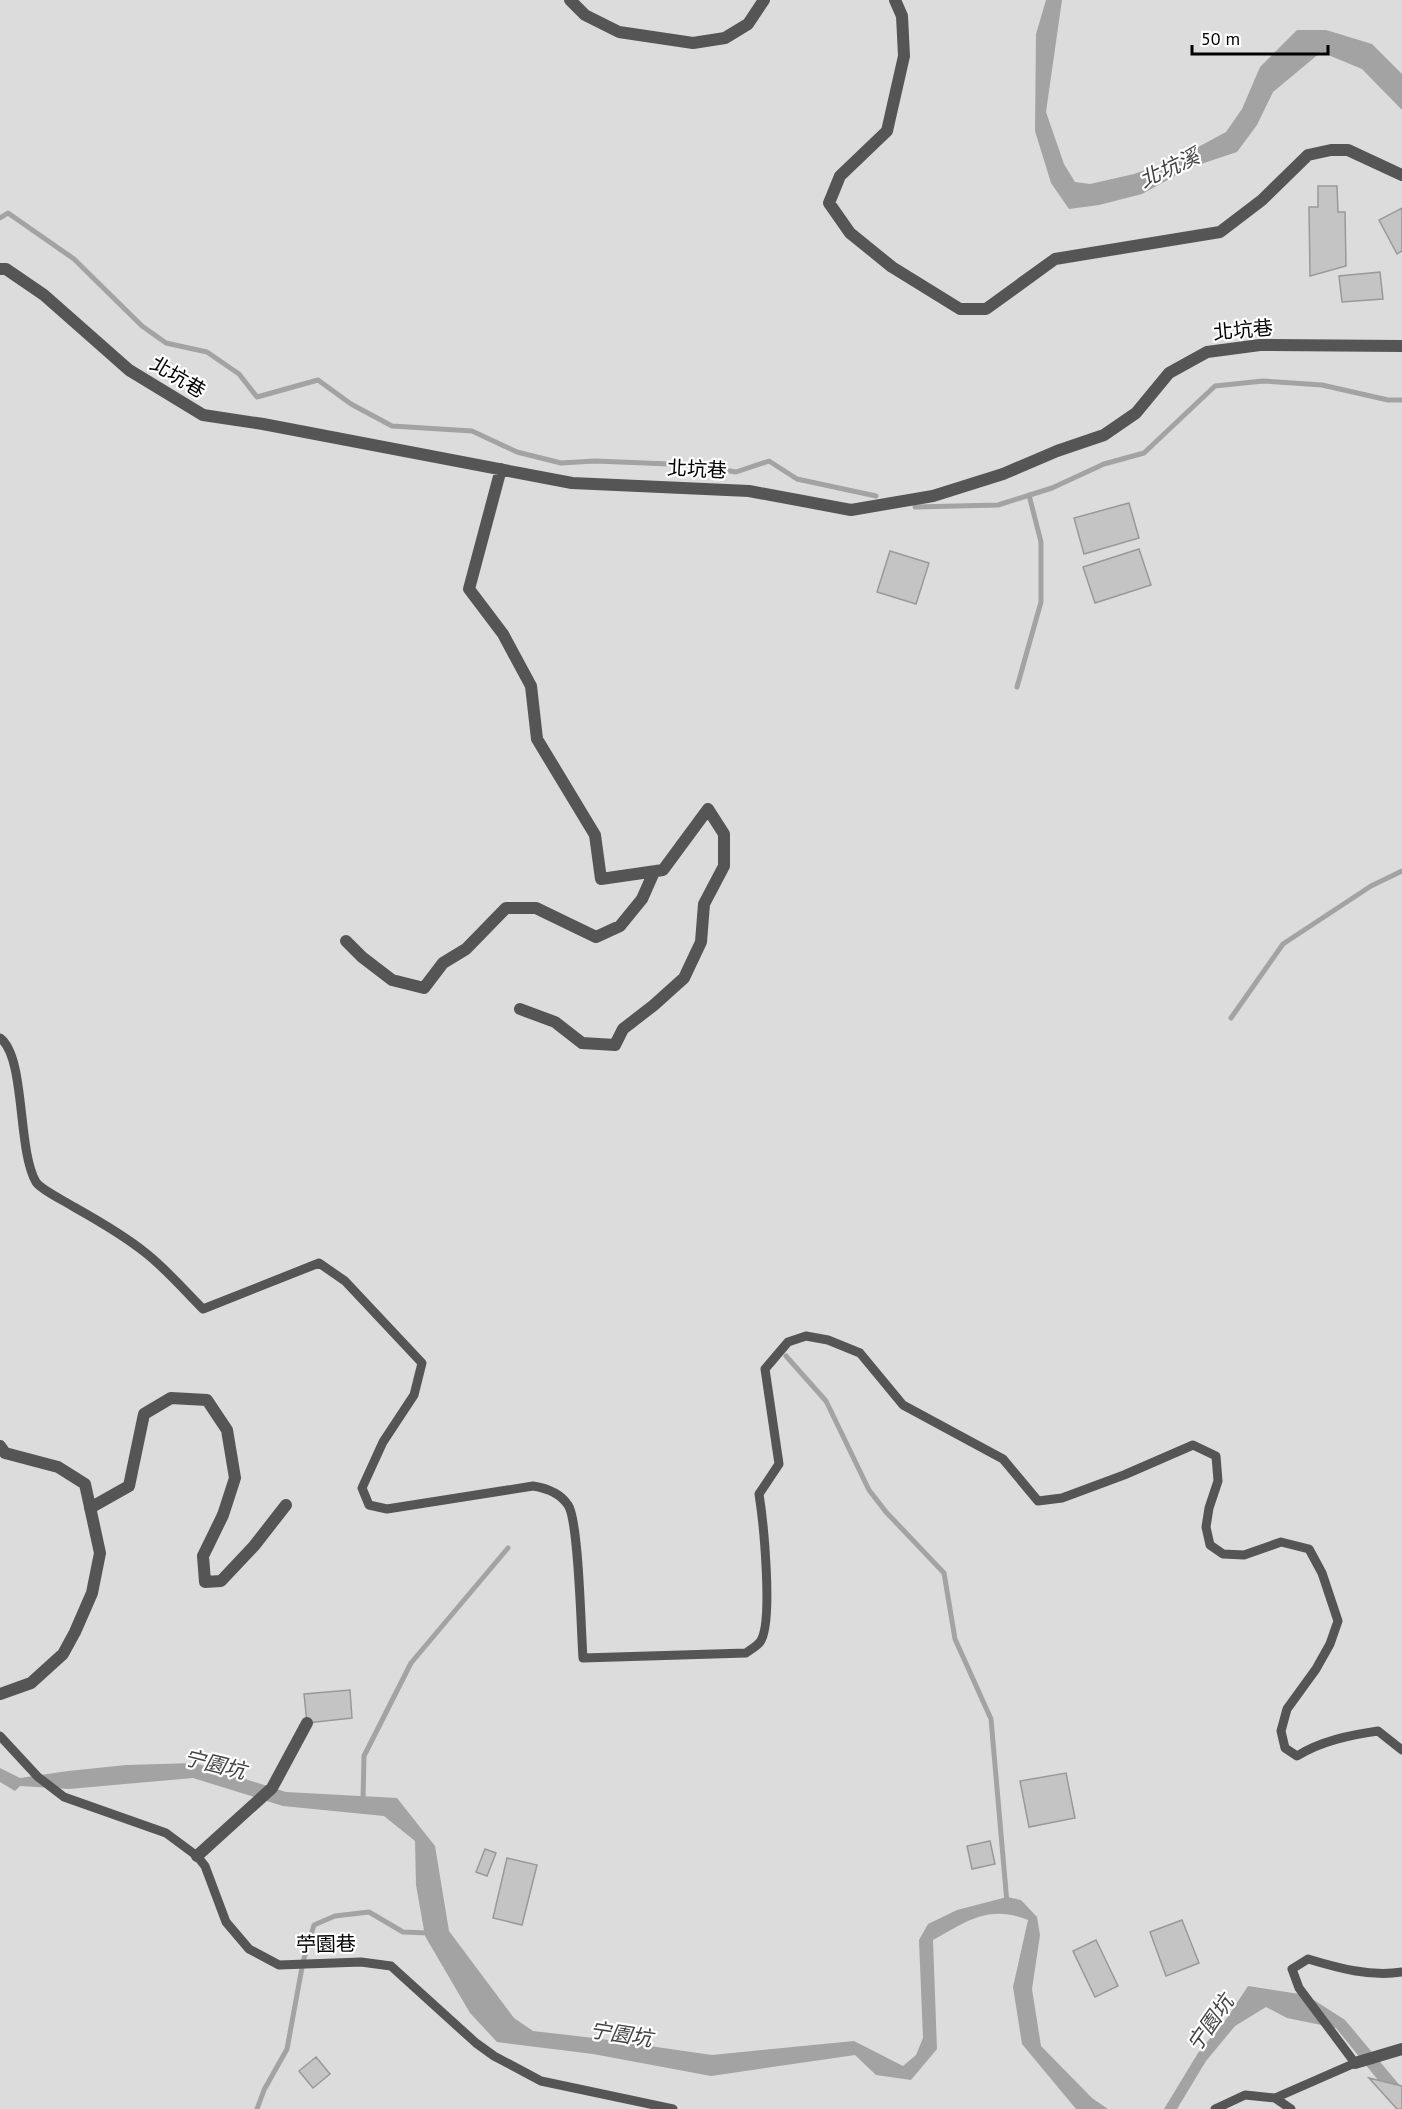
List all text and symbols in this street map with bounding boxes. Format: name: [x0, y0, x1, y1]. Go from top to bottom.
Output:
scale bar: [1192, 18, 1328, 56]
text: 50 m: [1201, 27, 1240, 50]
water label: 北坑溪: [1135, 141, 1206, 194]
street label: 北坑巷: [1212, 314, 1274, 346]
street label: 北坑巷: [146, 350, 210, 404]
street label: 北坑巷: [666, 454, 728, 484]
water label: 宁園坑: [181, 1743, 252, 1785]
street label: 苧園巷: [296, 1930, 356, 1958]
water label: 宁園坑: [1181, 1987, 1241, 2057]
water label: 宁園坑: [588, 2016, 657, 2053]

